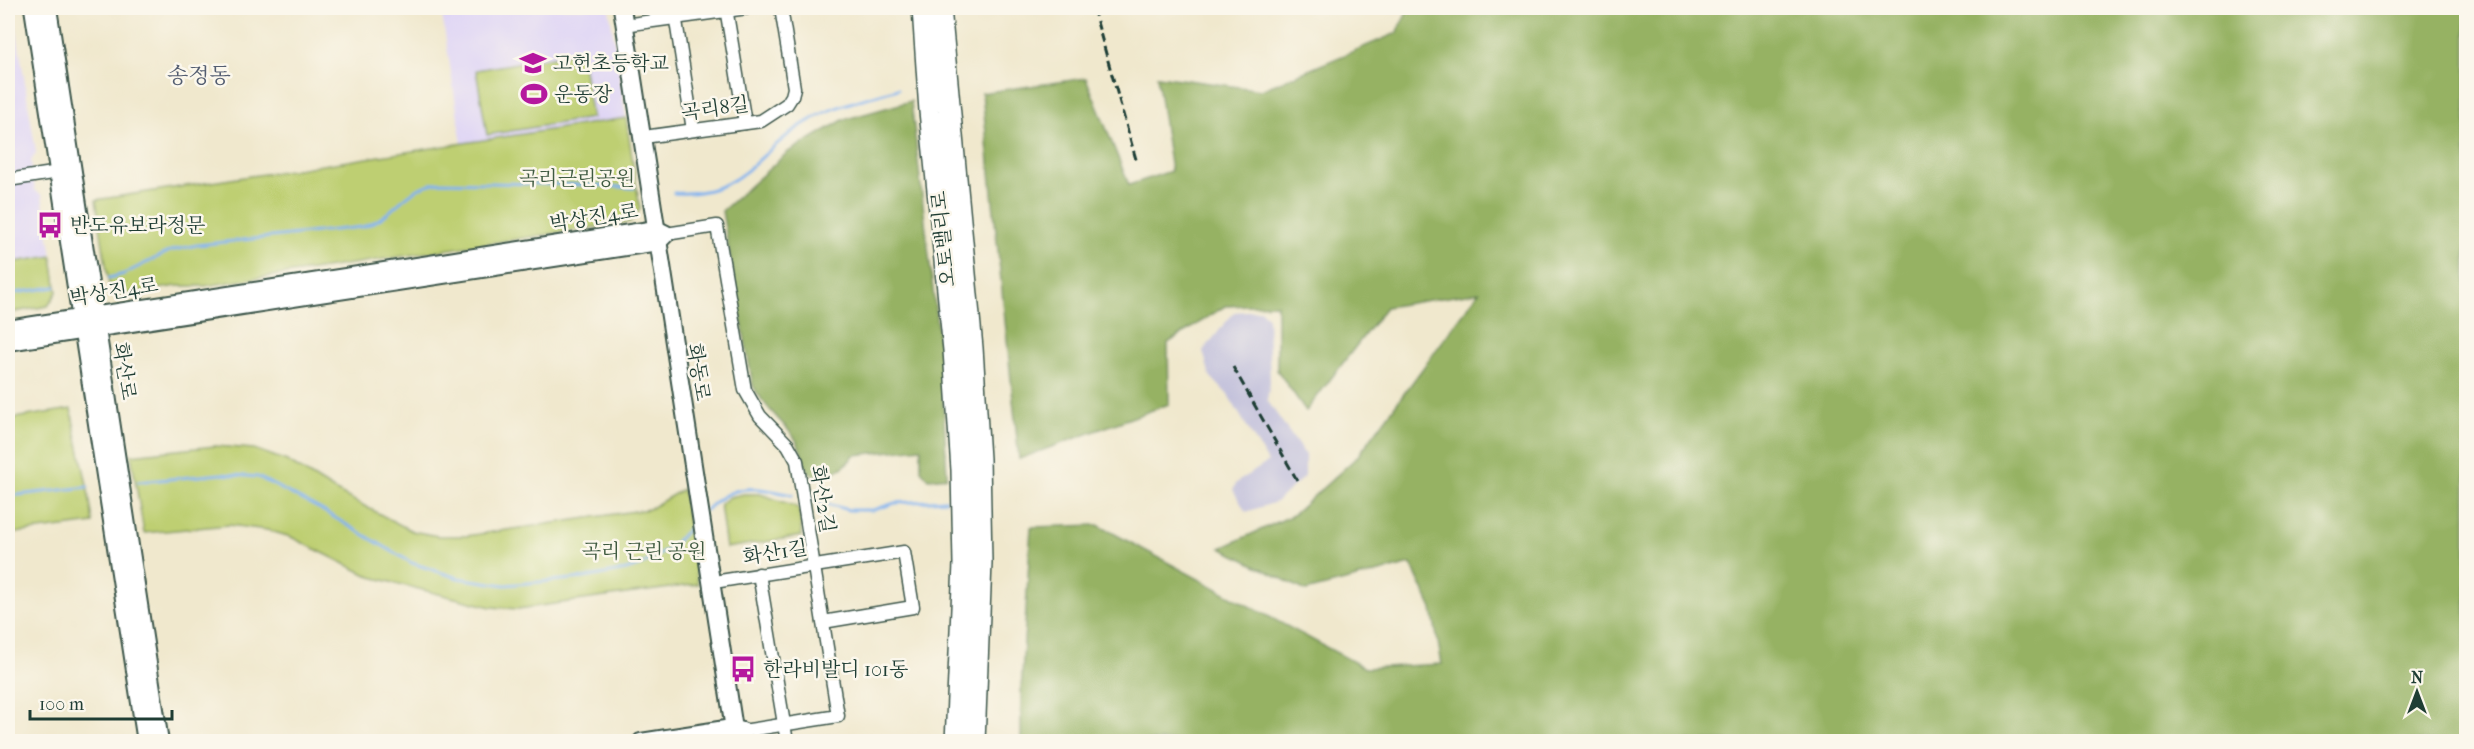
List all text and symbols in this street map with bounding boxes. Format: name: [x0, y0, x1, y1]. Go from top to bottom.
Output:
school or university icon: 고헌초등학교: [518, 48, 548, 78]
place label: 고헌초등학교: [553, 52, 670, 75]
district label: 송정동: [167, 63, 231, 89]
sports icon: 운동장: [519, 79, 549, 109]
place label: 운동장: [554, 83, 613, 106]
street label: 곡리8길: [680, 92, 750, 125]
park label: 곡리근린공원: [519, 167, 635, 190]
street label: 오토밸리로: [927, 190, 960, 288]
street label: 박상진4로: [548, 199, 640, 236]
bus stop icon: 반도유보라정문: [35, 210, 65, 240]
place label: 반도유보라정문: [70, 214, 205, 237]
street label: 박상진4로: [68, 273, 160, 310]
street label: 화산로: [109, 341, 140, 402]
street label: 화동로: [683, 342, 714, 403]
street label: 화산2길: [806, 464, 839, 535]
street label: 화산1길: [741, 536, 809, 569]
park label: 곡리 근린 공원: [582, 540, 706, 563]
bus stop icon: 한라비발디 101동: [728, 654, 758, 684]
place label: 한라비발디 101동: [763, 658, 908, 681]
north arrow: [2387, 662, 2447, 722]
text: N: [2411, 668, 2424, 687]
scale bar: [30, 683, 172, 721]
text: 100 m: [39, 694, 84, 715]

